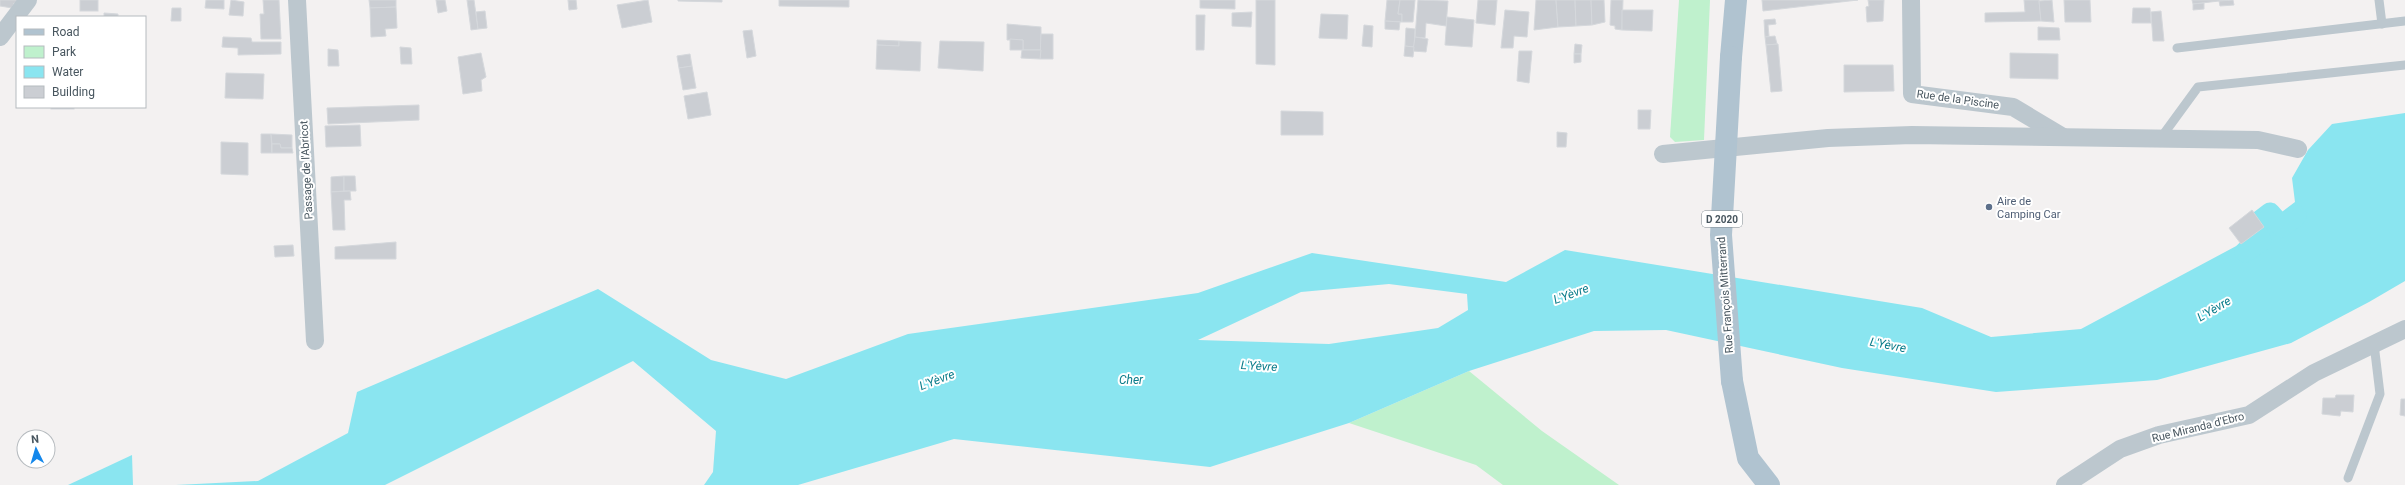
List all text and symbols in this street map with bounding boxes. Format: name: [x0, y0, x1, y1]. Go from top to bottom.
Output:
legend: [16, 16, 146, 108]
text: Road: [52, 25, 80, 39]
text: Park: [52, 45, 77, 59]
text: Water: [52, 65, 83, 79]
text: Building: [52, 85, 95, 99]
street label: Rue de la Piscine: [1916, 87, 2000, 112]
street label: Passage de l'Abricot: [297, 120, 316, 220]
place label: Aire de Camping Car: [1997, 195, 2061, 221]
marker: Aire de Camping Car: [1984, 202, 1994, 212]
road number: D 2020: [1702, 211, 1742, 227]
street label: Rue François Mitterrand: [1715, 236, 1736, 354]
water label: L'Yèvre: [1551, 281, 1591, 307]
water label: L'Yèvre: [2195, 294, 2233, 324]
water label: L'Yèvre: [1869, 335, 1907, 355]
water label: L'Yèvre: [1240, 358, 1278, 374]
water label: L'Yèvre: [917, 367, 957, 393]
water label: Cher: [1119, 373, 1144, 387]
street label: Rue Miranda d'Ebro: [2151, 410, 2246, 445]
north arrow: [16, 429, 56, 469]
text: N: [31, 433, 40, 446]

